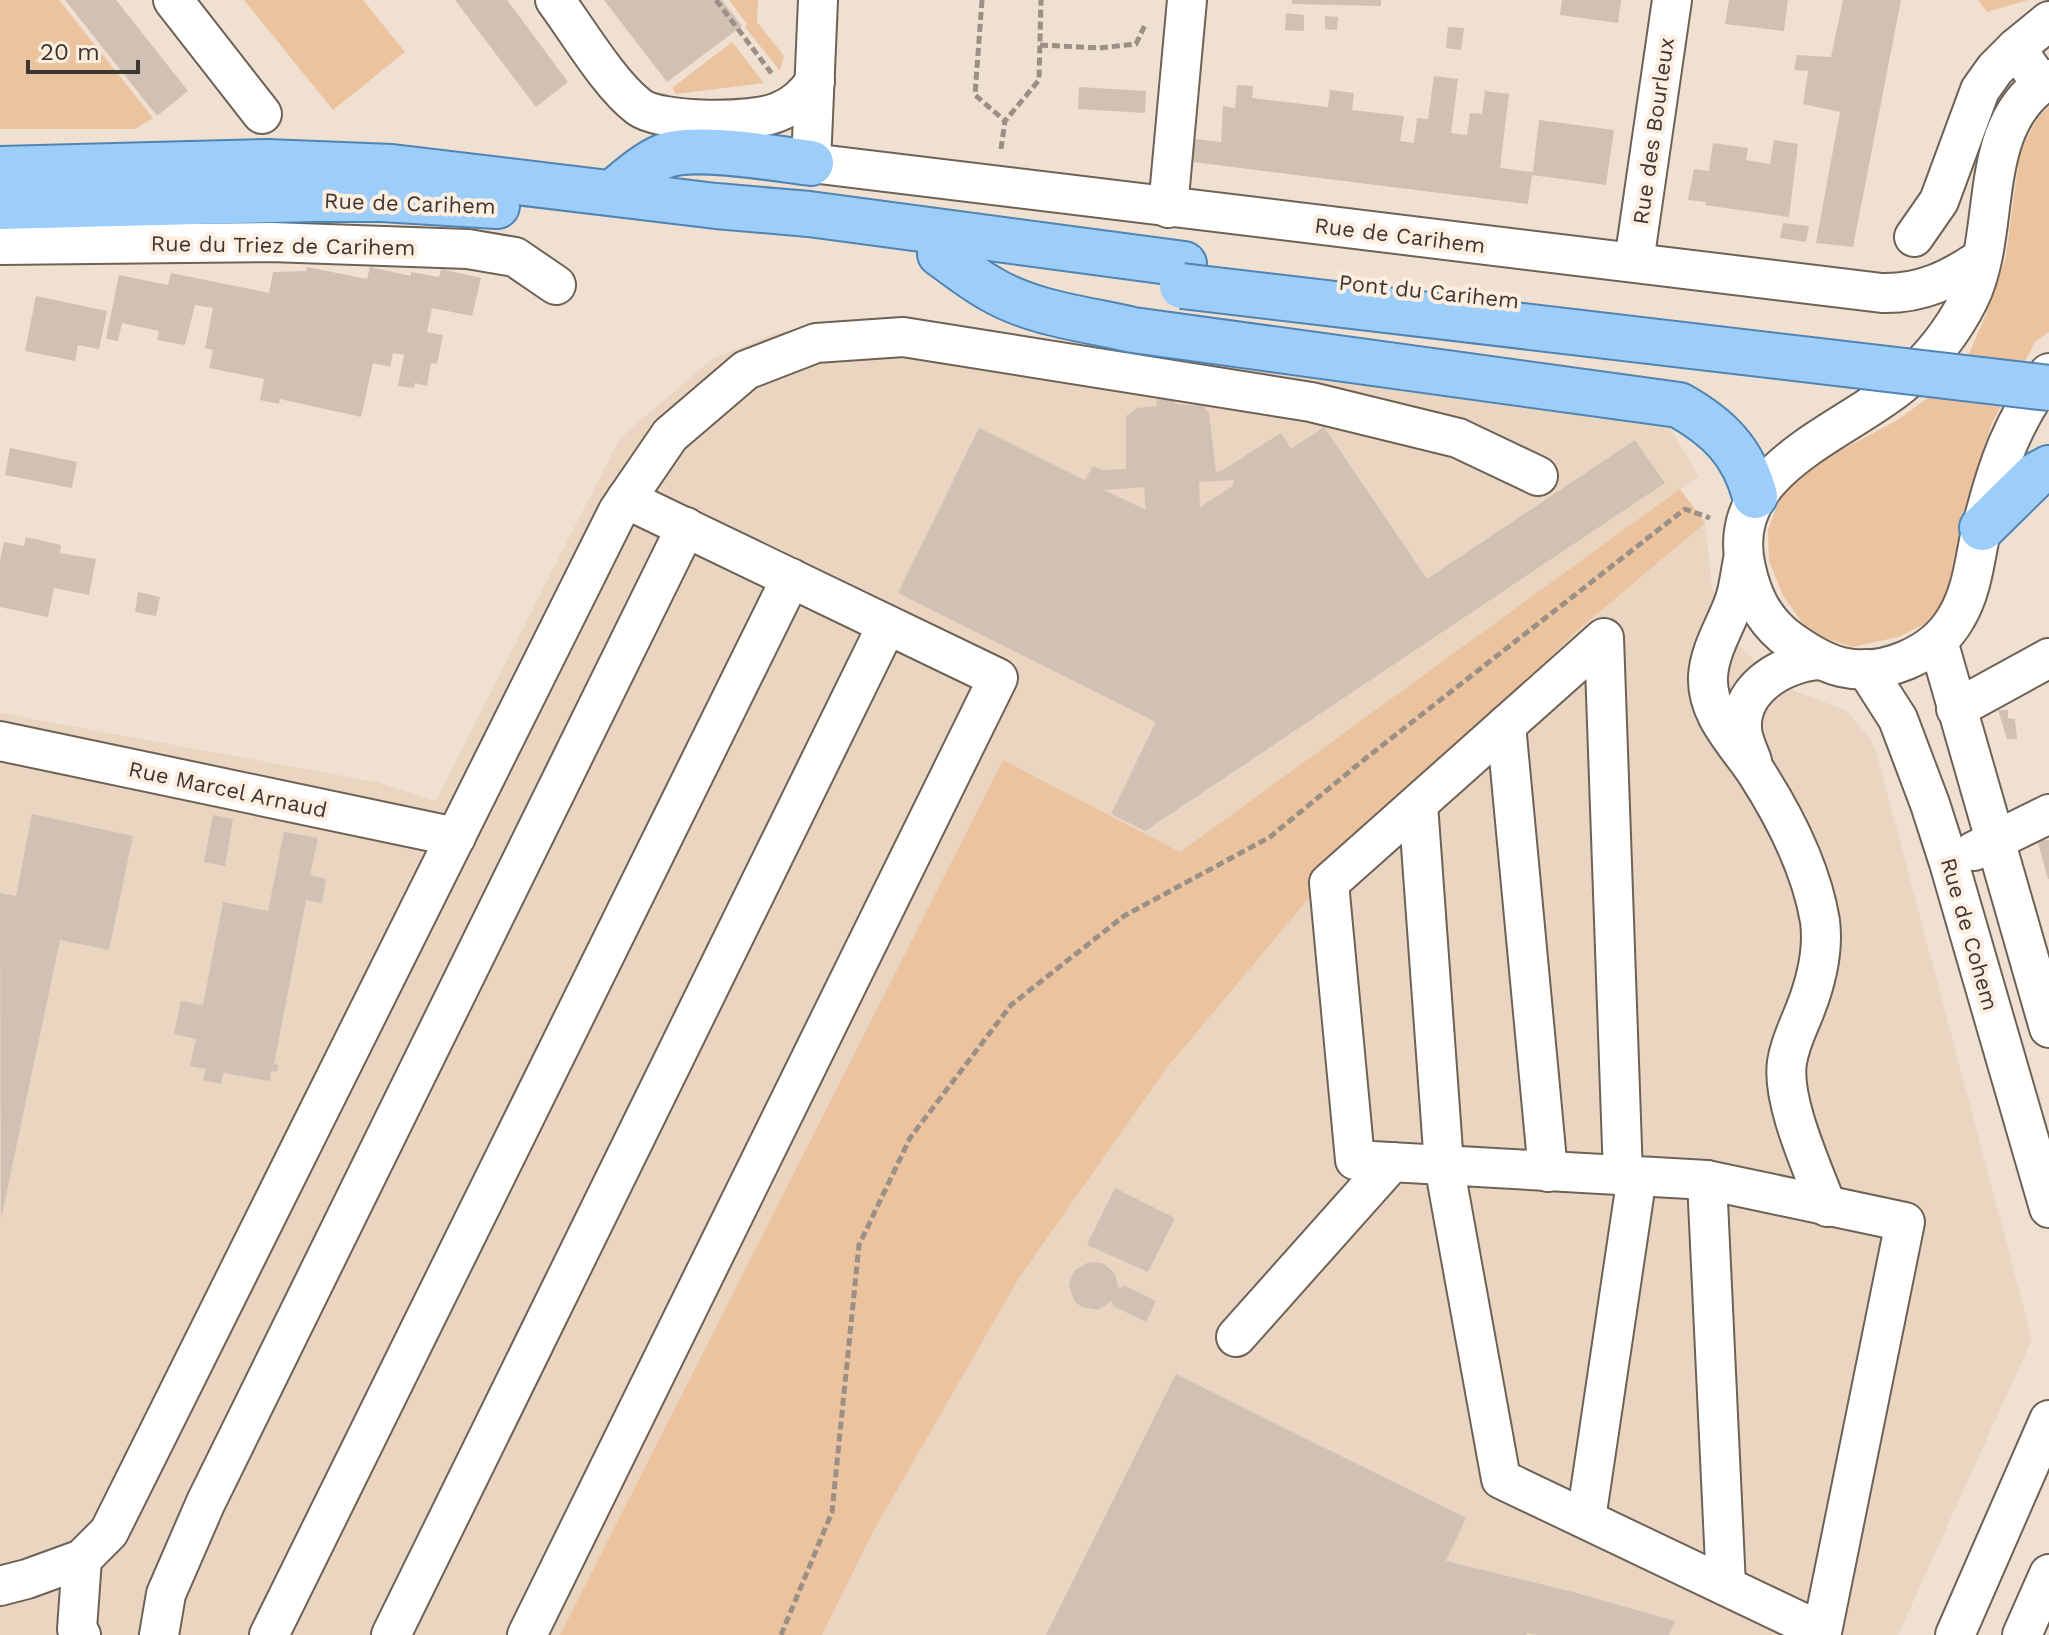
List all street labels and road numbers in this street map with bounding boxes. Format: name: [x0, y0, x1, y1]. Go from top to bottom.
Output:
street label: Rue des Bourleux: [1628, 36, 1679, 226]
street label: Rue de Carihem: [324, 188, 496, 219]
street label: Rue de Carihem: [1313, 213, 1487, 258]
street label: Rue du Triez de Carihem: [150, 231, 416, 260]
street label: Pont du Carihem: [1338, 270, 1520, 313]
street label: Rue Marcel Arnaud: [126, 756, 330, 823]
street label: Rue de Cohem: [1936, 855, 2003, 1013]

